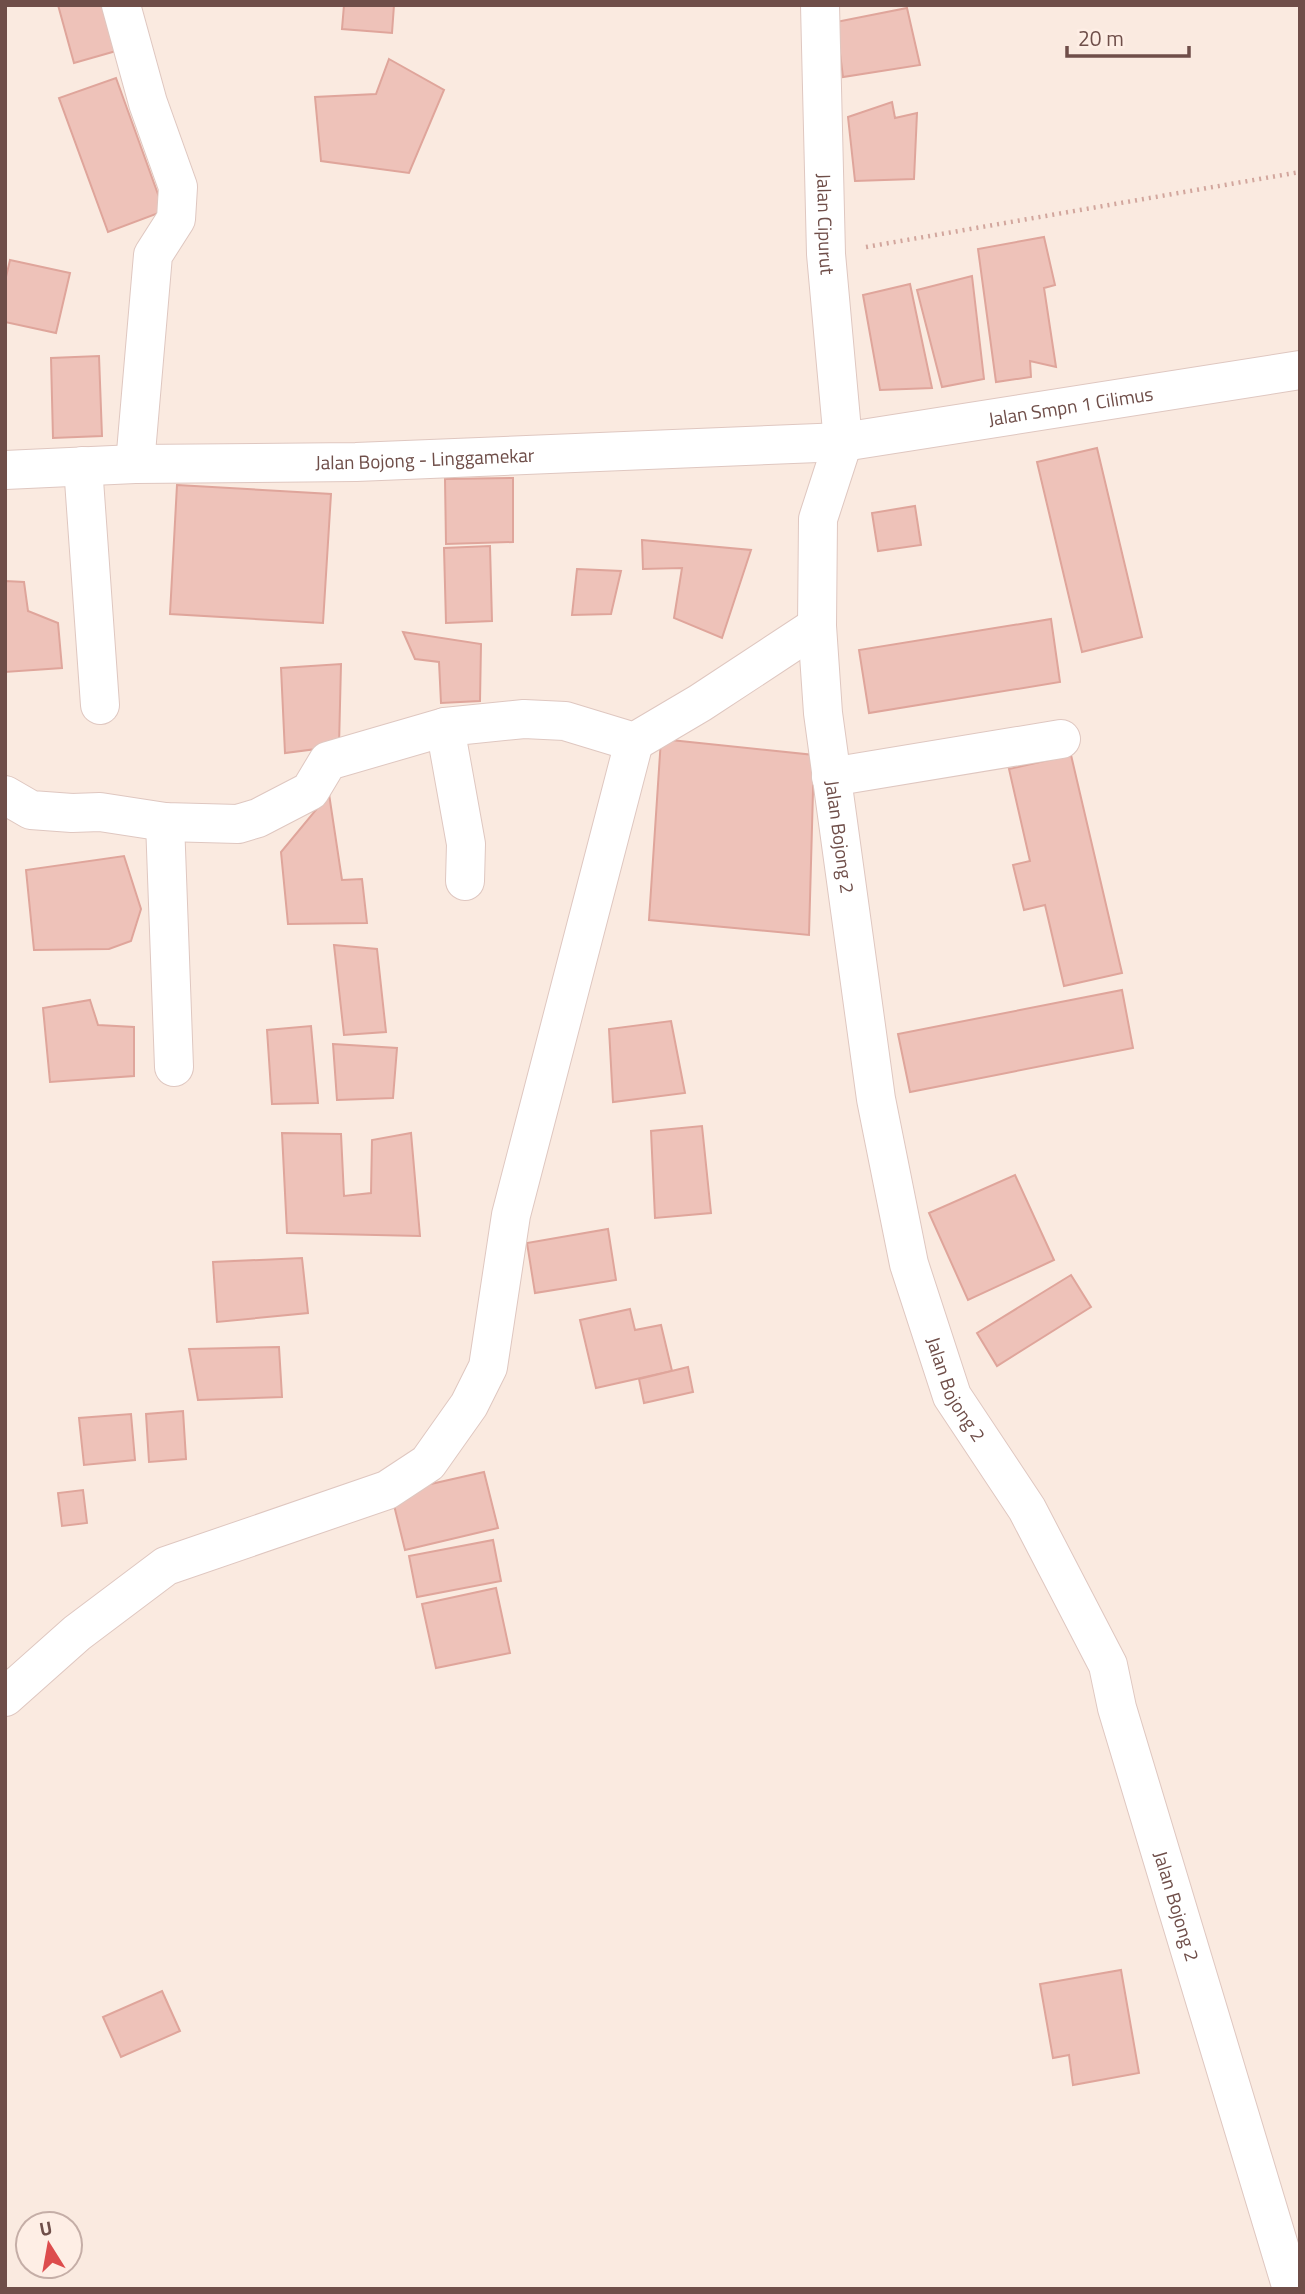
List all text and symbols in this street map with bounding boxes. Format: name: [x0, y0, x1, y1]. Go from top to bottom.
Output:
scale bar: [1067, 14, 1190, 58]
text: 20 m: [1078, 22, 1124, 54]
street label: Jalan Cipurut: [810, 173, 843, 276]
street label: Jalan Smpn 1 Cilimus: [986, 378, 1155, 433]
street label: Jalan Bojong - Linggamekar: [315, 440, 535, 476]
street label: Jalan Bojong 2: [818, 778, 863, 895]
street label: Jalan Bojong 2: [920, 1333, 993, 1447]
street label: Jalan Bojong 2: [1147, 1847, 1208, 1965]
north arrow: [14, 2210, 84, 2280]
text: U: [37, 2212, 55, 2243]

